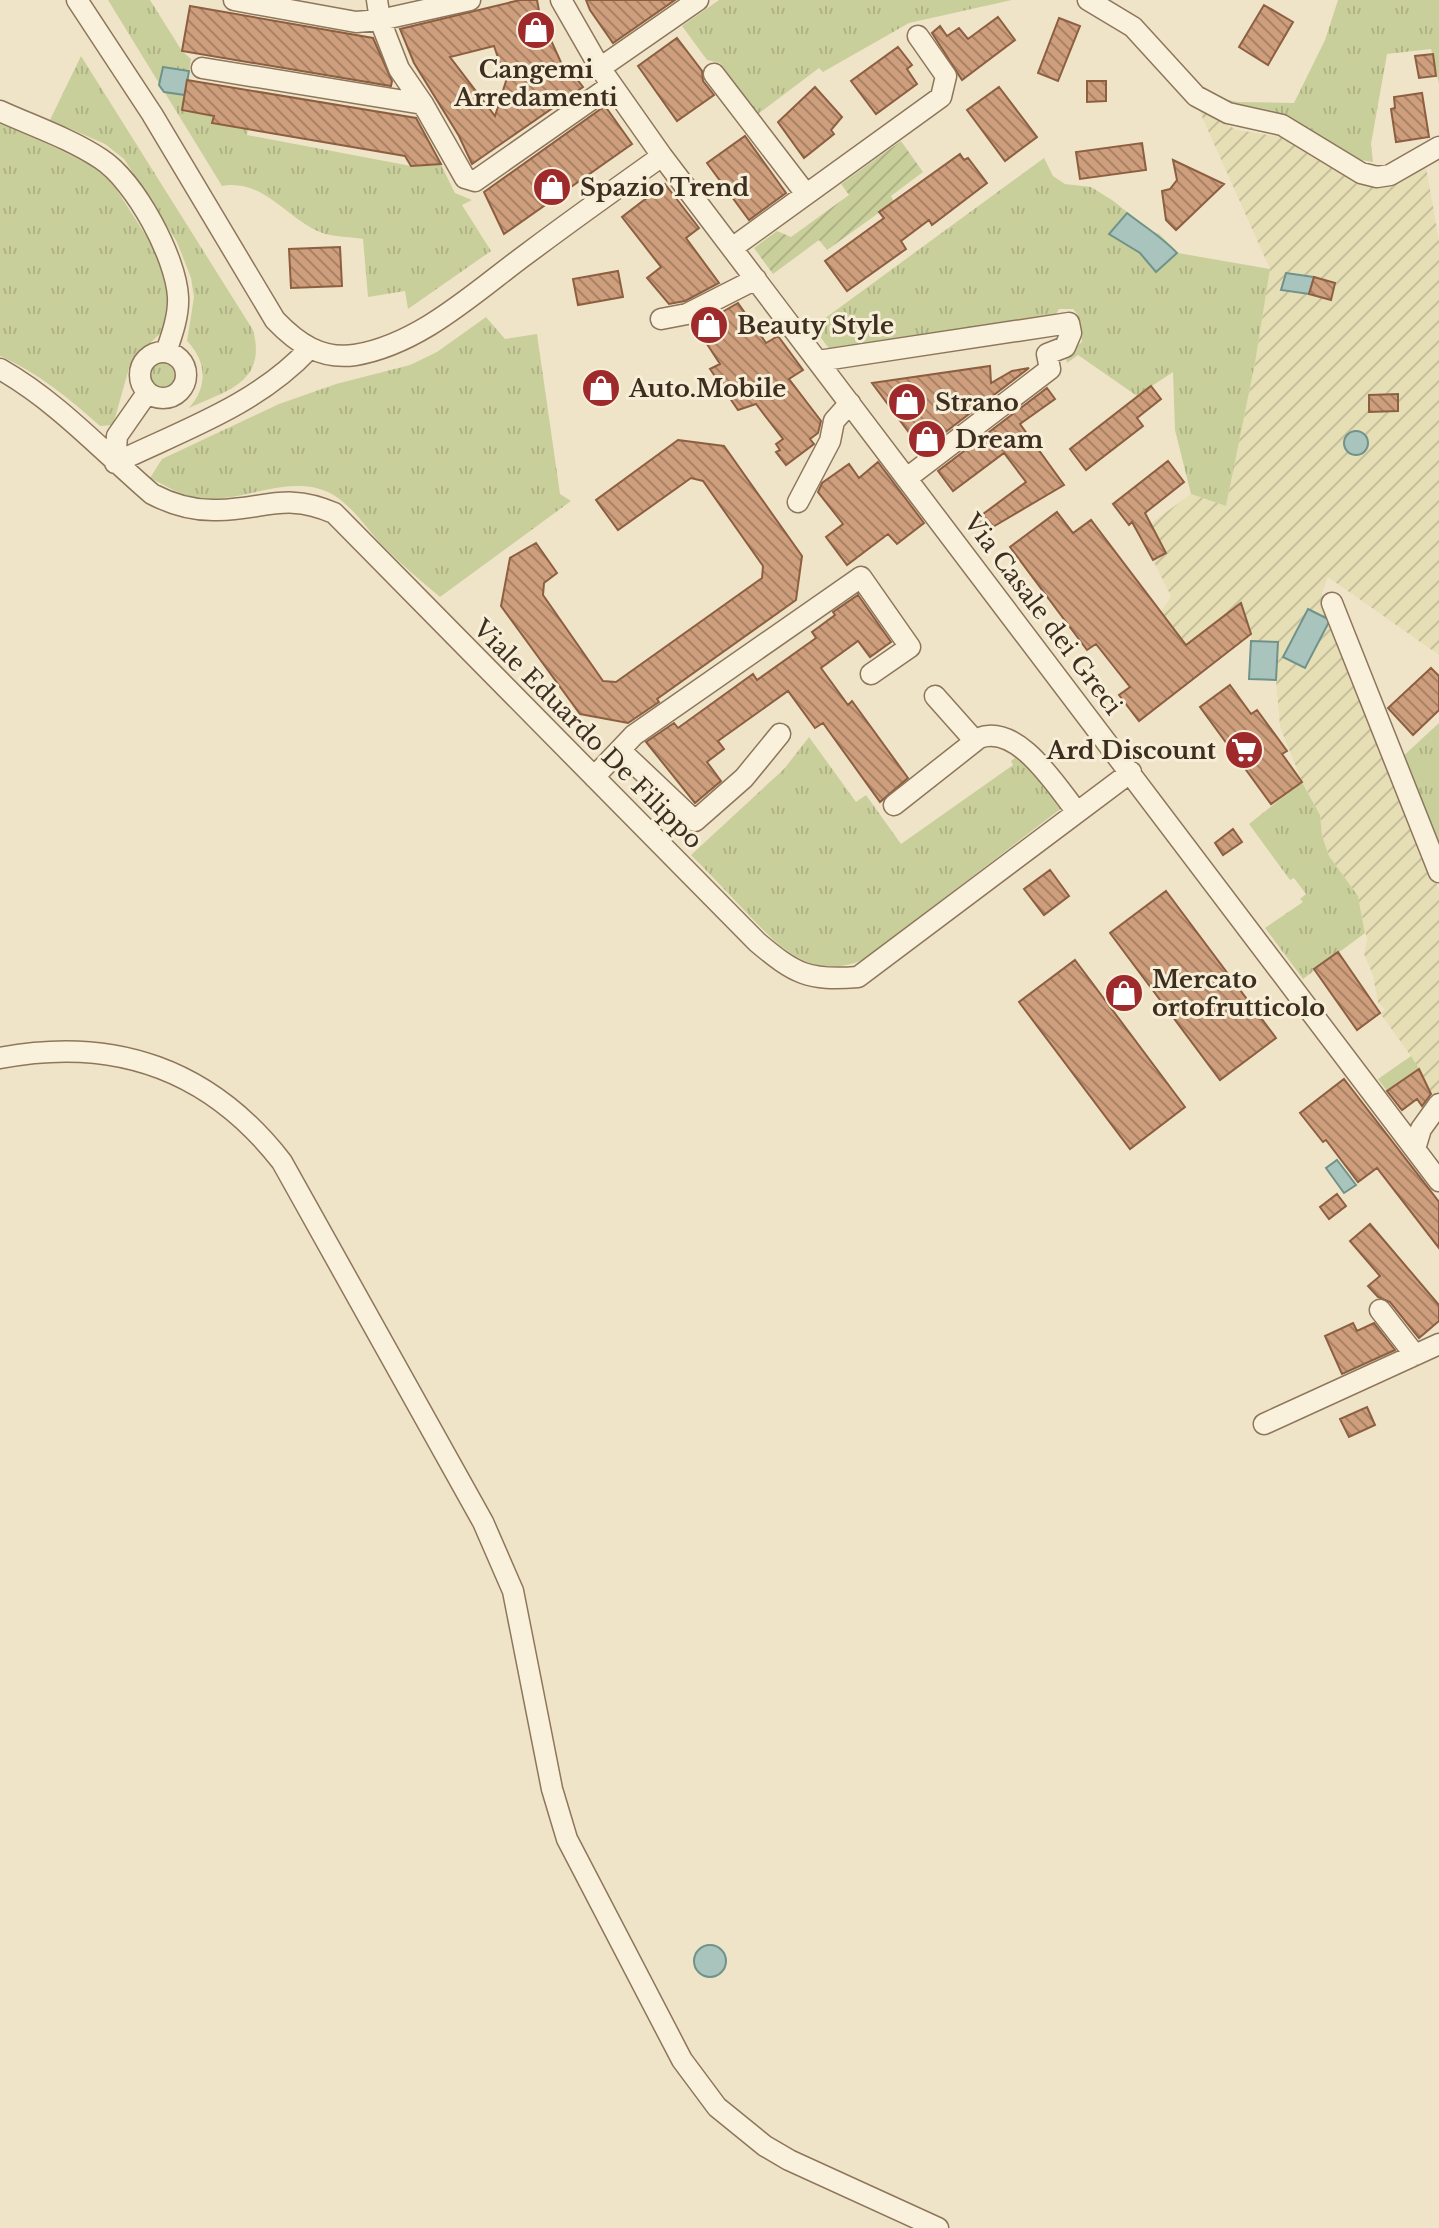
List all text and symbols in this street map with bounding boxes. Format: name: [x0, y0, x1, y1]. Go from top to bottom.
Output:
shop icon: Cangemi Arredamenti: [515, 9, 557, 51]
place label: Cangemi Arredamenti: [453, 55, 618, 112]
shop icon: Spazio Trend: [531, 166, 573, 208]
place label: Spazio Trend: [580, 173, 749, 202]
shop icon: Beauty Style: [688, 304, 730, 346]
place label: Beauty Style: [737, 311, 894, 340]
shop icon: Auto.Mobile: [580, 367, 622, 409]
place label: Auto.Mobile: [628, 374, 786, 403]
shop icon: Strano: [886, 381, 928, 423]
place label: Strano: [935, 388, 1019, 417]
shop icon: Dream: [906, 418, 948, 460]
place label: Dream: [955, 425, 1044, 454]
street label: Via Casale dei Greci: [957, 507, 1128, 720]
street label: Viale Eduardo De Filippo: [467, 613, 709, 855]
supermarket icon: Ard Discount: [1223, 729, 1265, 771]
place label: Ard Discount: [1046, 736, 1217, 765]
place label: Mercato ortofrutticolo: [1152, 965, 1325, 1022]
shop icon: Mercato ortofrutticolo: [1103, 972, 1145, 1014]

